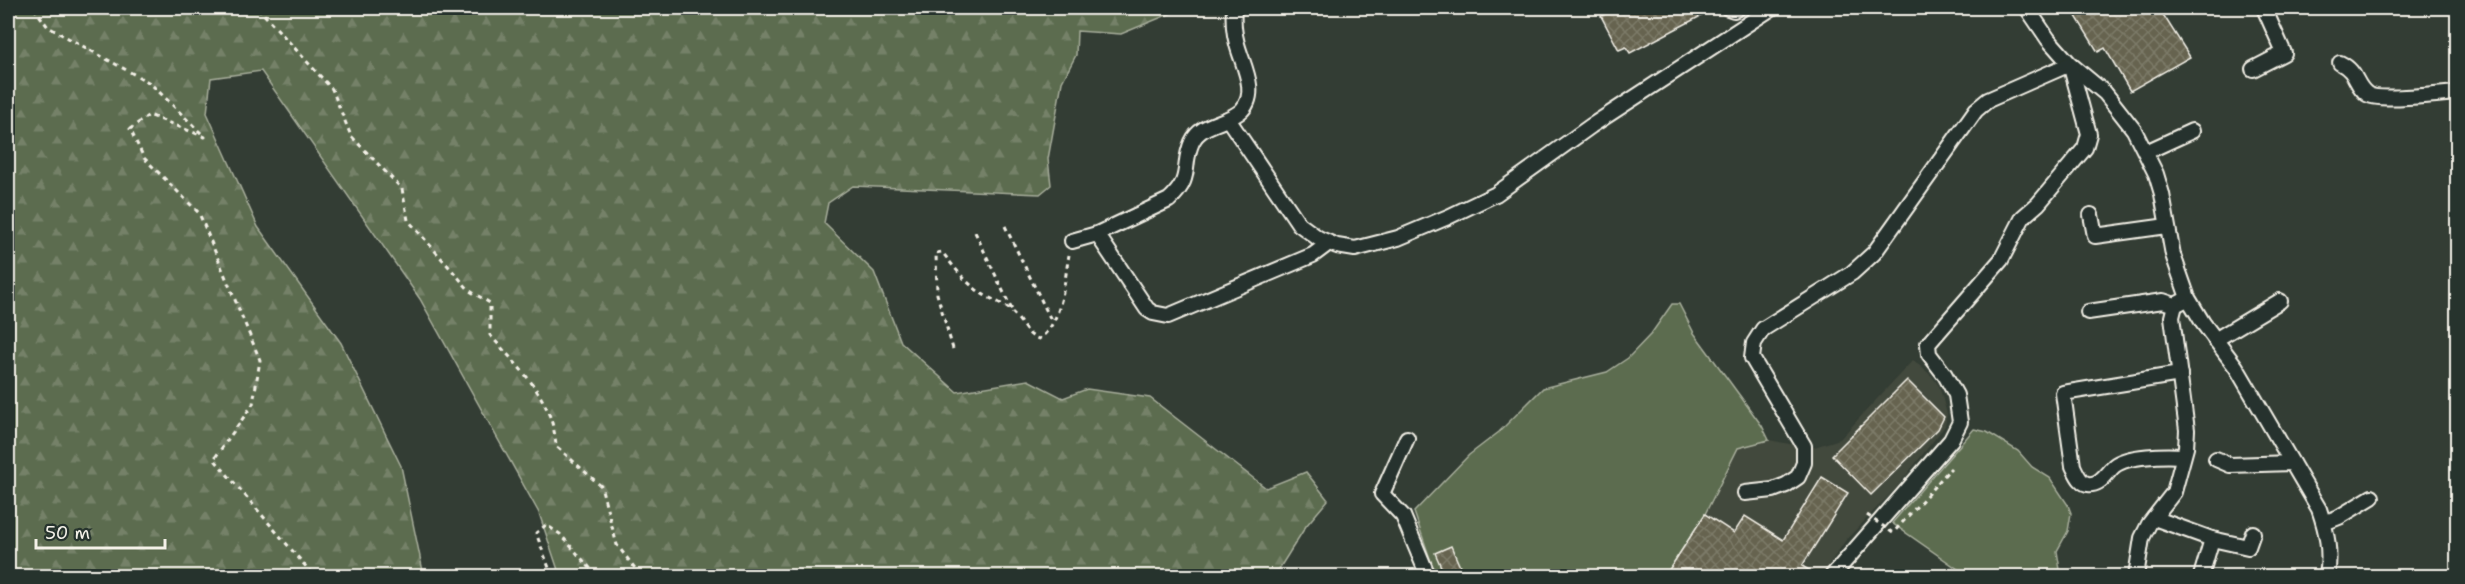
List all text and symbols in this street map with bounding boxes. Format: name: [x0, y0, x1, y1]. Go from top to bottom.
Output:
scale bar: [36, 512, 165, 550]
text: 50 m: [45, 521, 90, 545]

